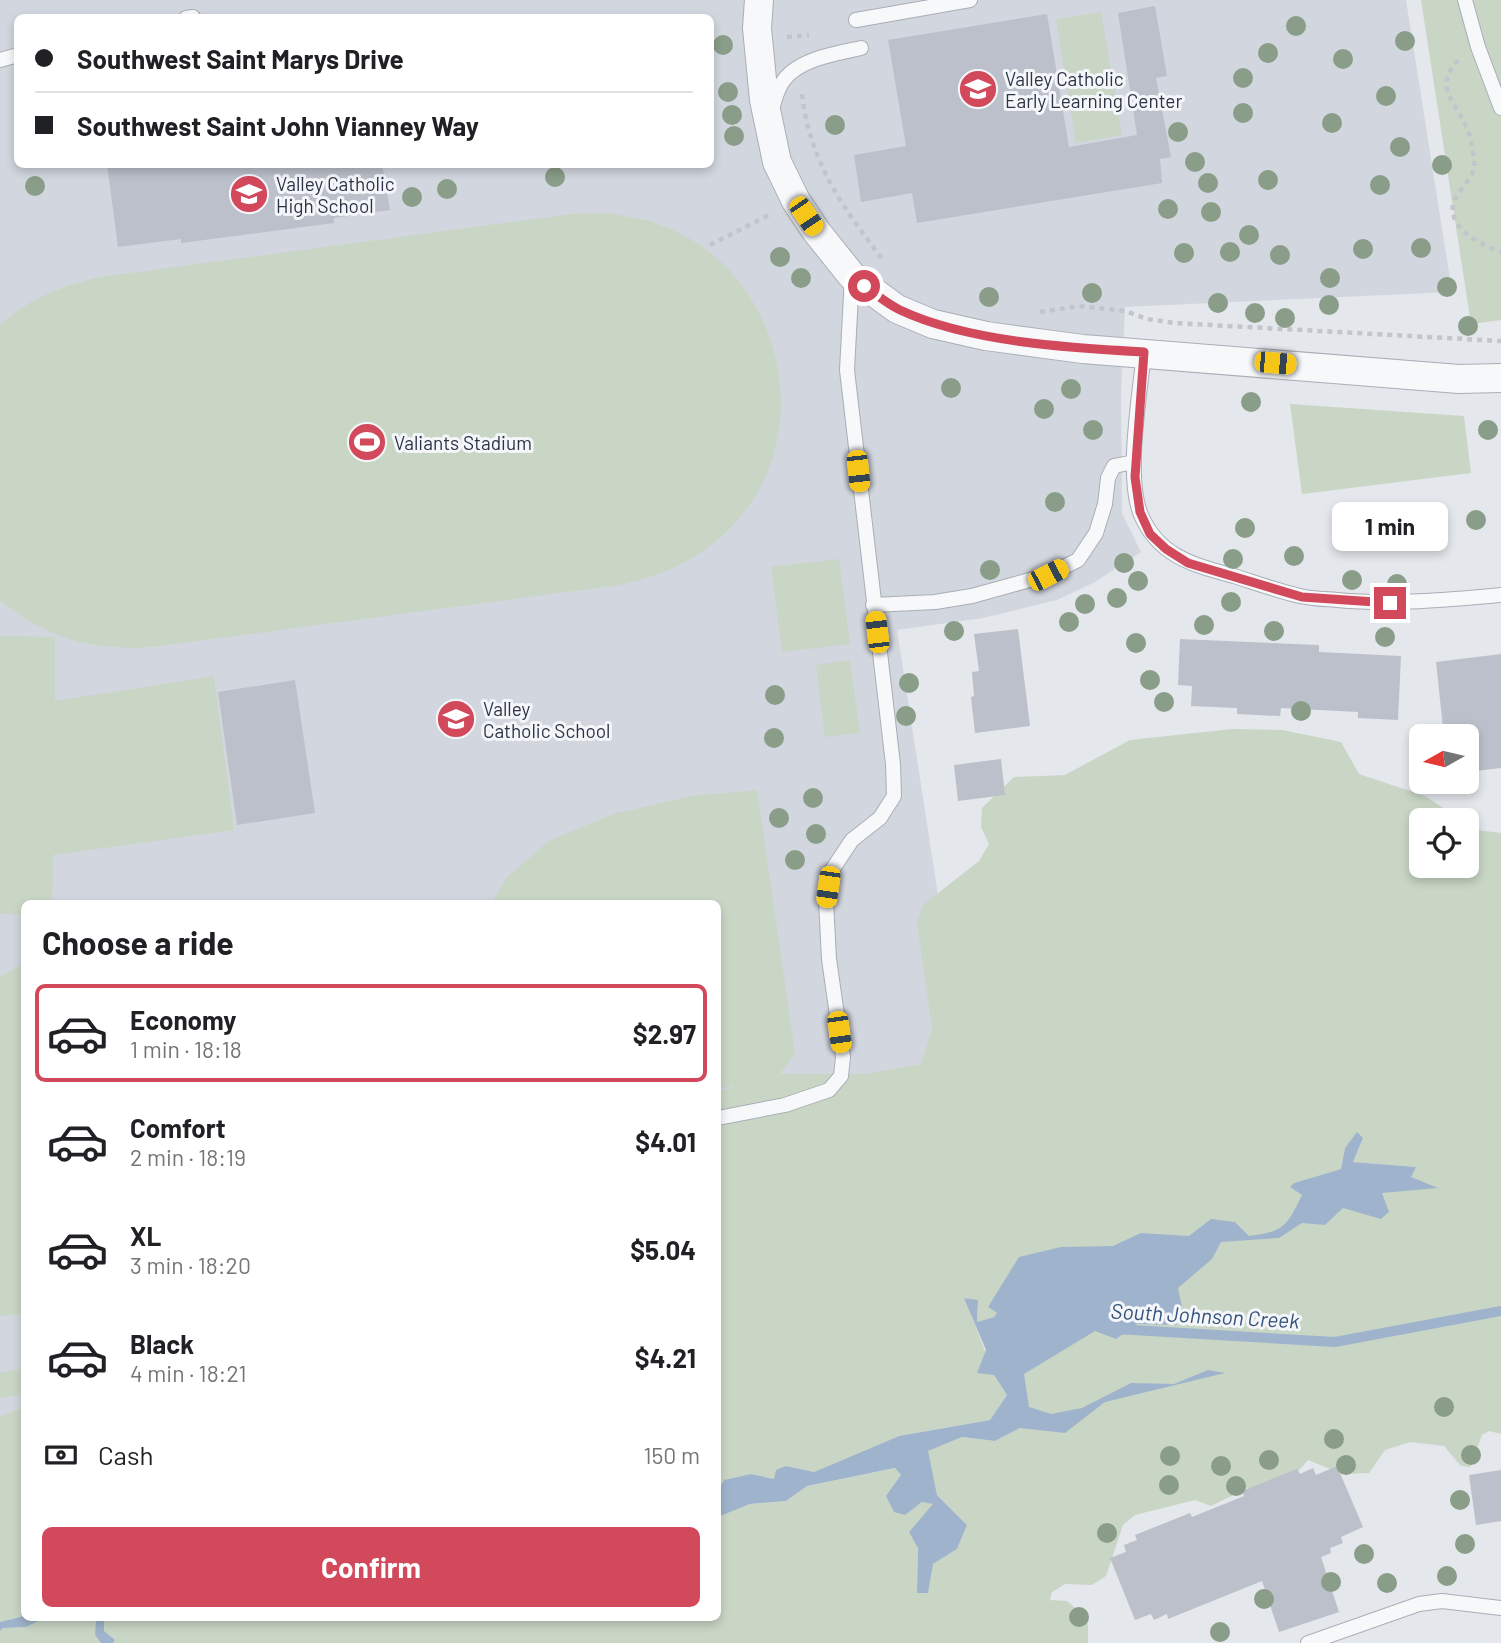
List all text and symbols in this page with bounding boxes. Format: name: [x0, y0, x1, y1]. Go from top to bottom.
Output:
text: Southwest Saint Marys Drive: [77, 43, 404, 74]
place label: Valley Catholic Early Learning Center: [1005, 67, 1182, 112]
school or university icon: Valley Catholic Early Learning Center: [957, 68, 999, 110]
text: Southwest Saint John Vianney Way: [77, 110, 479, 141]
place label: Valley Catholic High School: [276, 172, 395, 217]
school or university icon: Valley Catholic High School: [228, 173, 270, 215]
car: [786, 193, 827, 239]
route start: [848, 270, 880, 302]
car: [1254, 351, 1297, 375]
sports icon: Valiants Stadium: [346, 421, 388, 463]
place label: Valiants Stadium: [394, 431, 532, 454]
car: [846, 449, 871, 493]
callout: 1 min: [1332, 502, 1448, 550]
text: 1 min: [1365, 512, 1415, 540]
car: [1025, 556, 1072, 594]
route end: [1374, 587, 1406, 619]
car: [865, 610, 890, 654]
place label: Valley Catholic School: [483, 697, 610, 742]
school or university icon: Valley Catholic School: [435, 698, 477, 740]
north arrow: [1409, 724, 1479, 794]
map controls: [1409, 724, 1479, 878]
button: locate: [1409, 808, 1479, 878]
car: [815, 865, 842, 909]
text: Choose a ride: [42, 923, 234, 961]
icon: car: [46, 1002, 109, 1065]
text: Economy: [130, 1004, 236, 1035]
car: [826, 1010, 853, 1054]
text: $2.97: [633, 1018, 696, 1049]
text: 1 min · 18:18: [130, 1035, 242, 1063]
icon: car: [46, 1110, 109, 1173]
text: Comfort: [130, 1112, 226, 1143]
text: $4.01: [635, 1126, 696, 1157]
text: 2 min · 18:19: [130, 1143, 246, 1171]
icon: car: [46, 1218, 109, 1281]
text: XL: [130, 1220, 161, 1251]
text: $5.04: [630, 1234, 696, 1265]
text: 3 min · 18:20: [130, 1251, 251, 1279]
water label: South Johnson Creek: [1110, 1298, 1301, 1332]
icon: car: [46, 1326, 109, 1389]
text: Black: [130, 1328, 194, 1359]
text: $4.21: [635, 1342, 696, 1373]
text: 4 min · 18:21: [130, 1359, 246, 1387]
icon: cash: [42, 1436, 80, 1474]
text: Cash: [98, 1439, 153, 1470]
text: 150 m: [644, 1441, 700, 1469]
button: Confirm: [42, 1527, 700, 1607]

